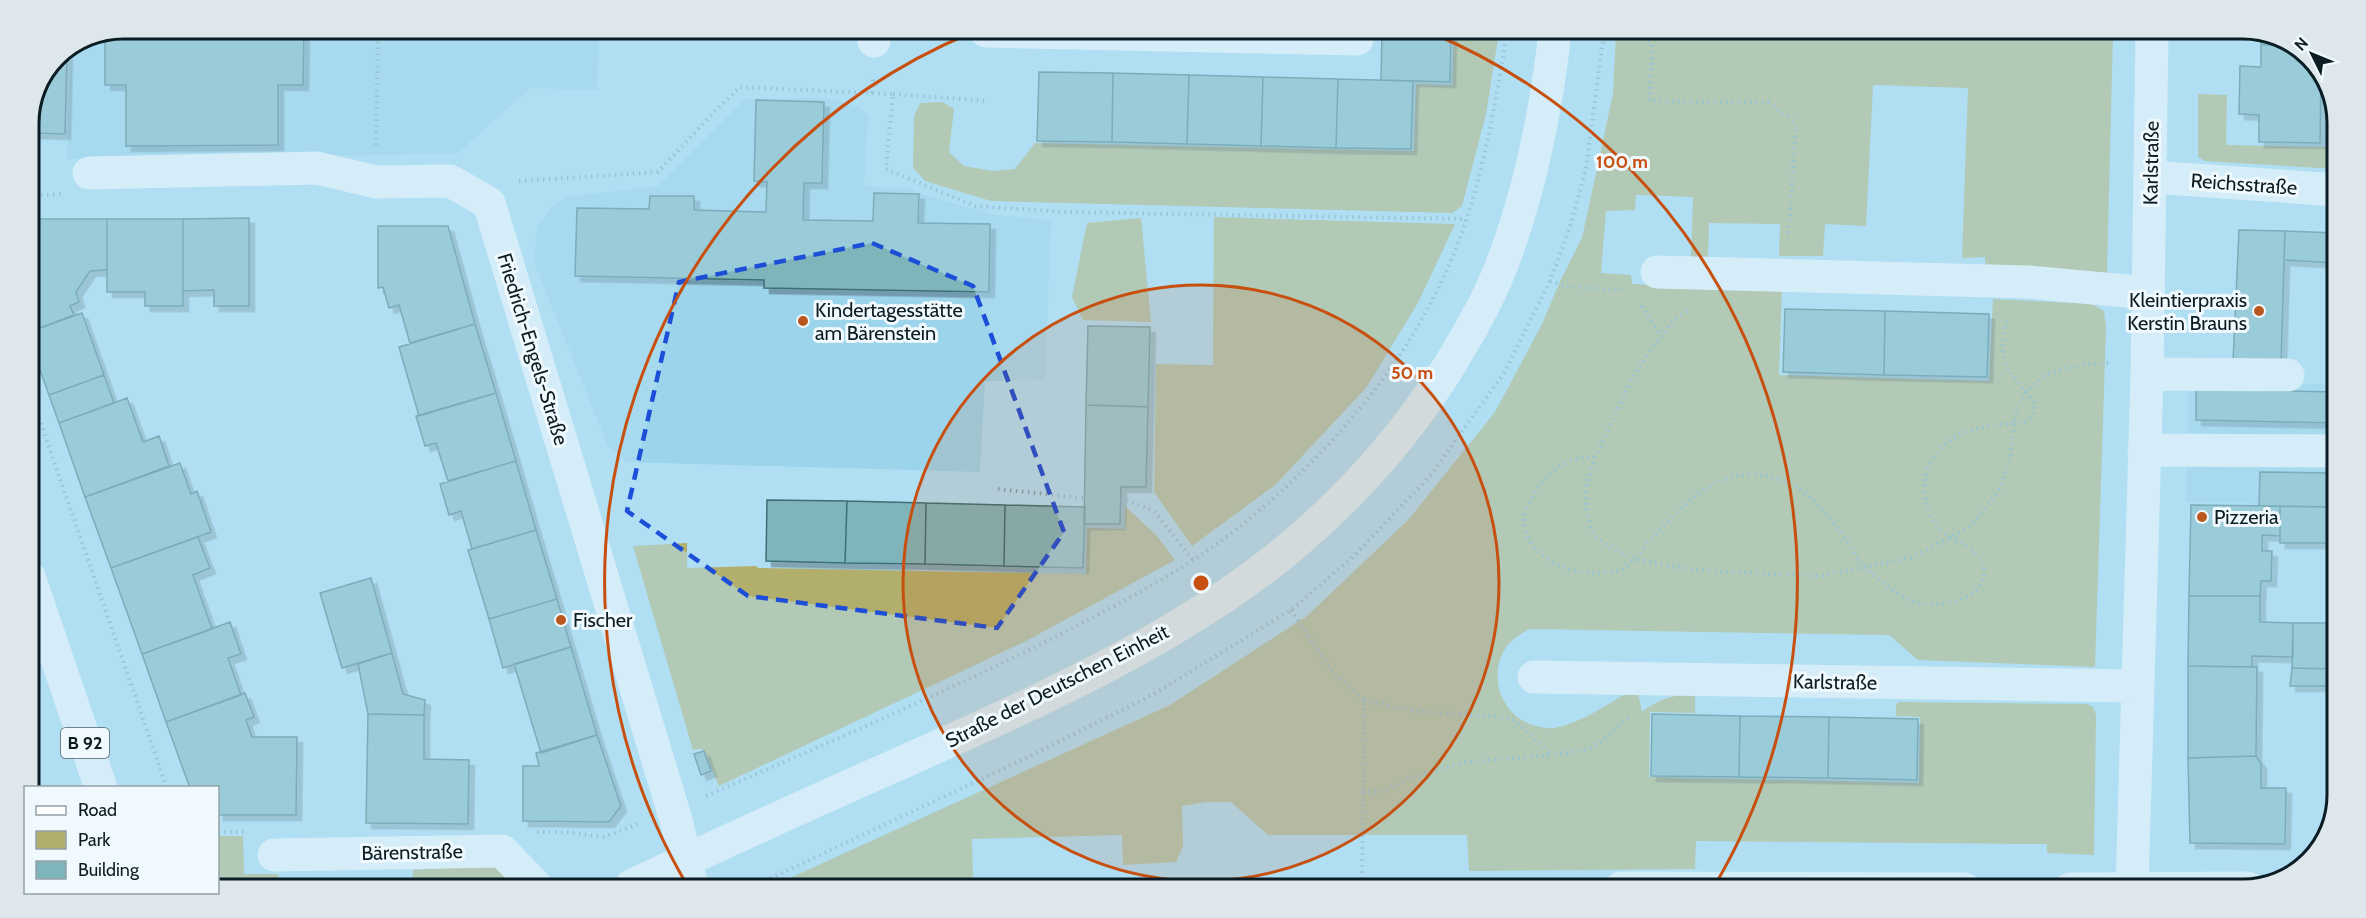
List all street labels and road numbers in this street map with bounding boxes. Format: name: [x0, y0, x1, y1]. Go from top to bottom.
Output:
street label: Karlstraße: [2138, 121, 2164, 205]
street label: Reichsstraße: [2190, 168, 2298, 200]
street label: Friedrich-Engels-Straße: [492, 250, 574, 448]
street label: Straße der Deutschen Einheit: [941, 619, 1173, 753]
street label: Karlstraße: [1793, 669, 1877, 695]
road number: B 92: [61, 728, 109, 758]
street label: Bärenstraße: [361, 839, 463, 865]

